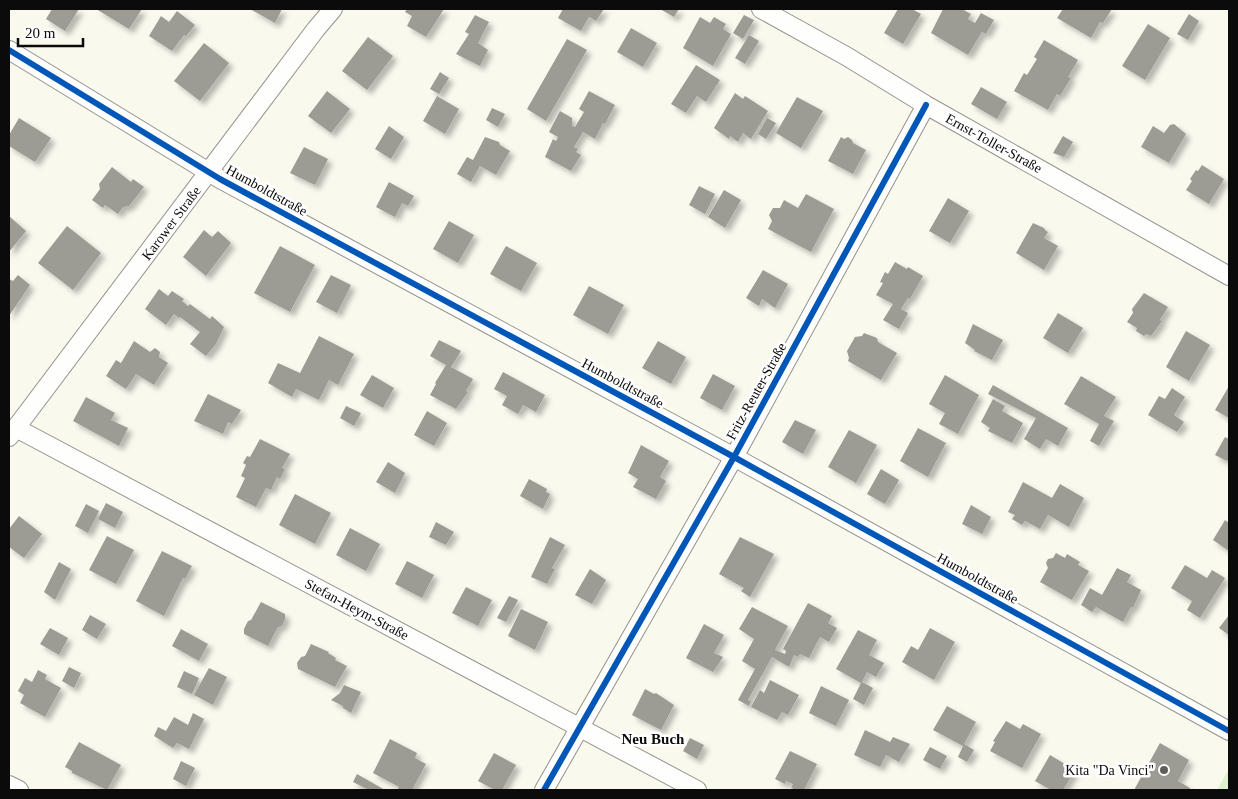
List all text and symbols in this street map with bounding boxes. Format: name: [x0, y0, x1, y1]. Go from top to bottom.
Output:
scale bar: [18, 15, 82, 47]
text: 20 m: [25, 25, 56, 41]
street label: Ernst-Toller-Straße: [943, 111, 1044, 176]
street label: Humboldtstraße: [224, 162, 310, 219]
street label: Karower Straße: [139, 184, 204, 263]
street label: Fritz-Reuter-Straße: [724, 340, 789, 442]
street label: Humboldtstraße: [579, 356, 666, 411]
street label: Humboldtstraße: [935, 550, 1021, 607]
street label: Stefan-Heym-Straße: [302, 576, 411, 643]
district label: Neu Buch: [622, 731, 685, 747]
place label: Kita "Da Vinci": [1065, 763, 1154, 778]
marker: Kita "Da Vinci": [1158, 764, 1170, 776]

